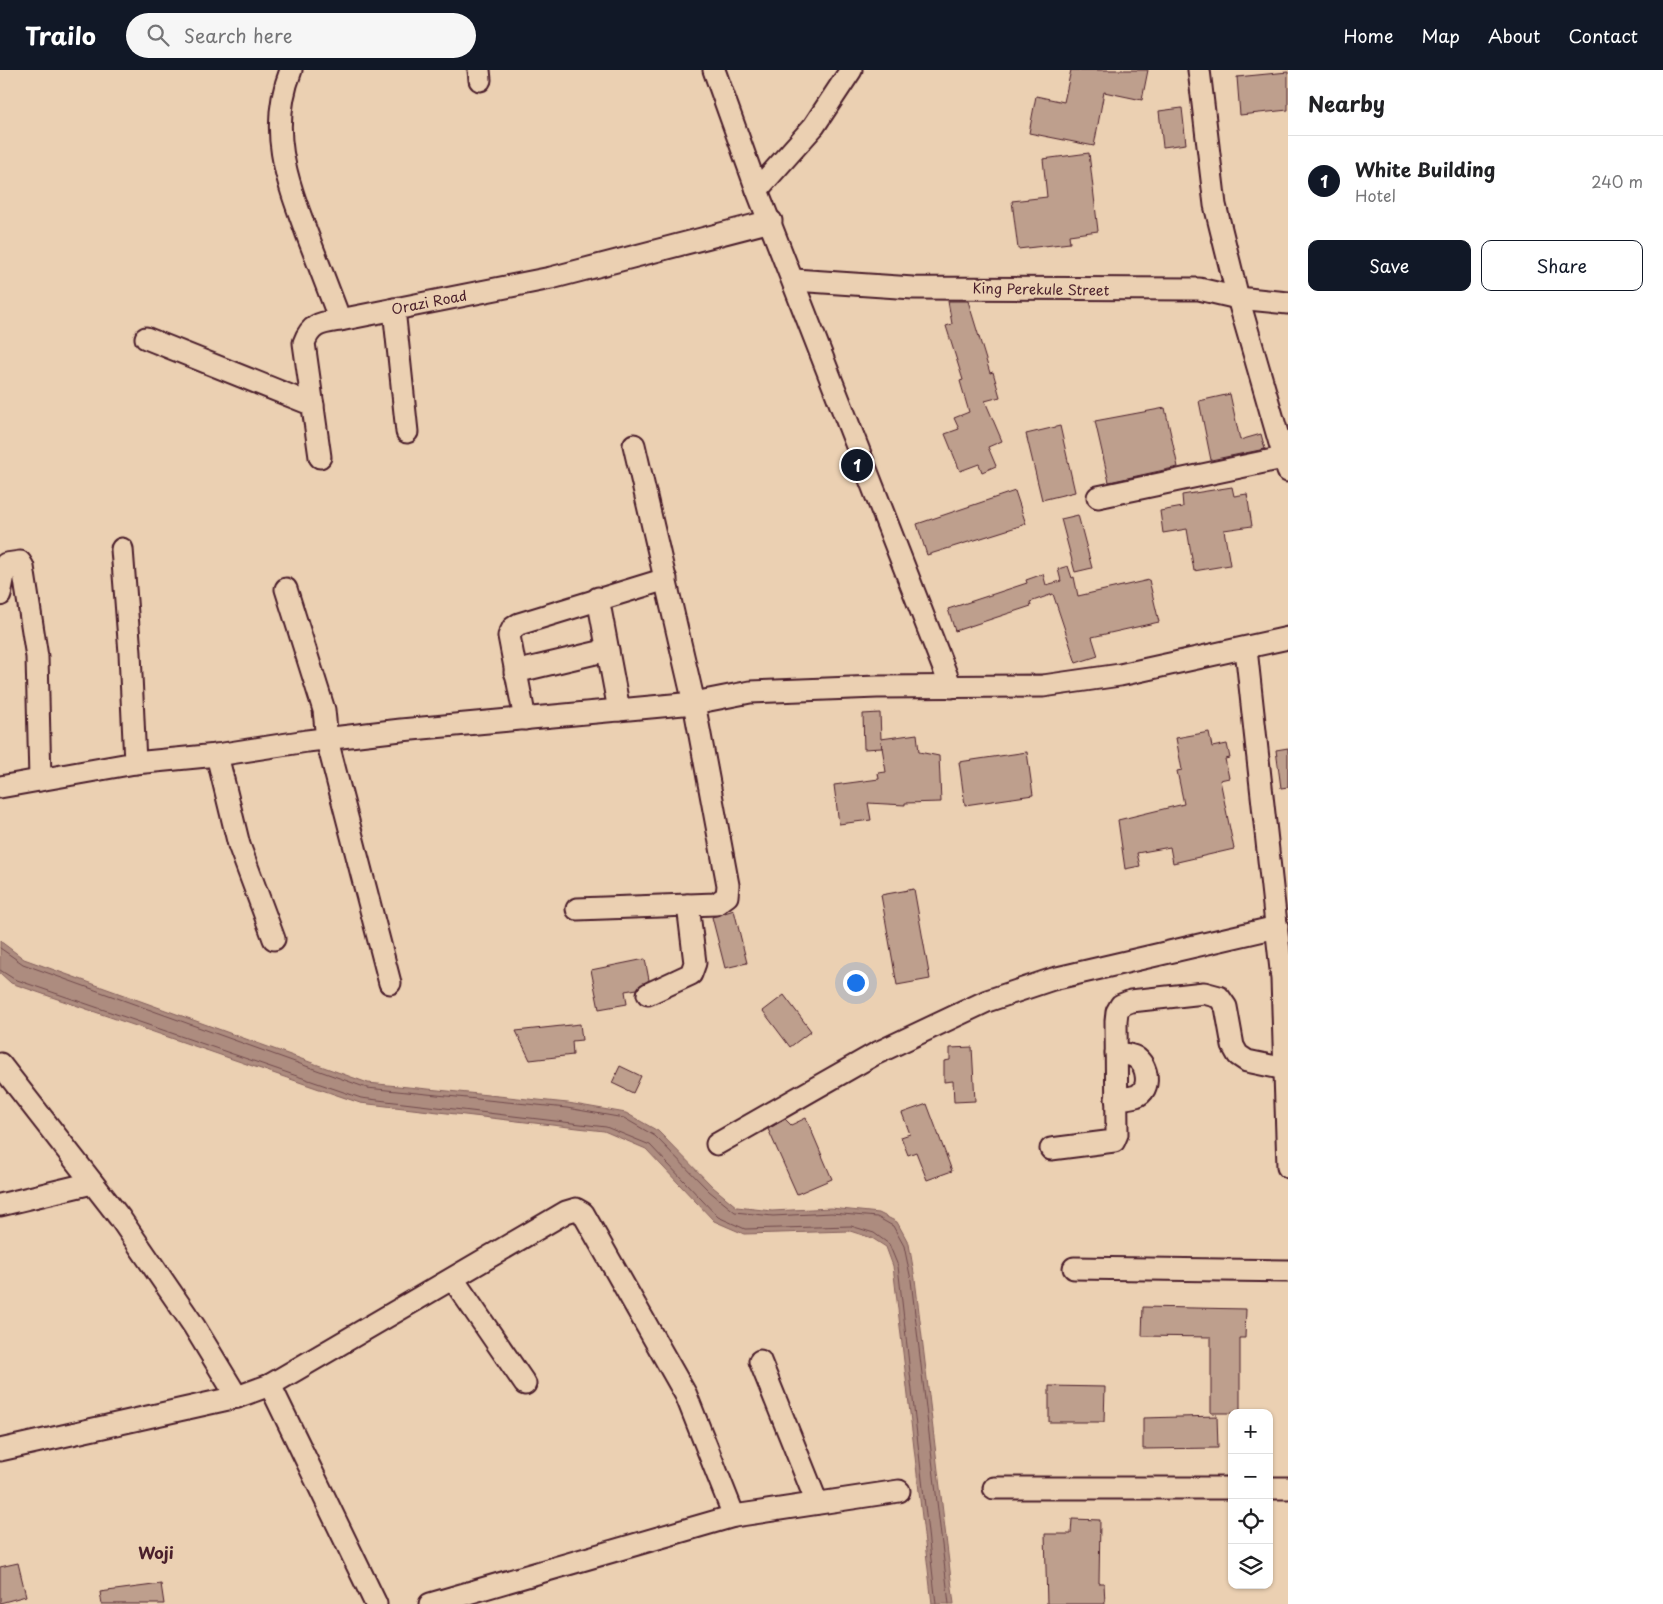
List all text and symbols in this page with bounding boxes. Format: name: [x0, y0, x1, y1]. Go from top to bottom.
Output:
search box: [126, 13, 476, 58]
text: Trailo: [25, 17, 96, 53]
icon: search: [144, 21, 172, 49]
text: Search here: [184, 21, 292, 49]
text: Home: [1343, 22, 1393, 49]
text: Map: [1421, 22, 1460, 49]
text: About: [1488, 22, 1540, 49]
text: Contact: [1568, 22, 1638, 49]
text: Nearby: [1308, 87, 1385, 119]
text: White Building: [1355, 155, 1495, 183]
text: 1: [1320, 169, 1328, 193]
text: 240 m: [1591, 169, 1643, 193]
text: Hotel: [1355, 183, 1396, 207]
button: Save: [1308, 240, 1471, 291]
button: Share: [1481, 240, 1643, 291]
street label: King Perekule Street: [972, 277, 1110, 301]
street label: Orazi Road: [389, 284, 469, 320]
pin: 1: [841, 446, 873, 484]
your location: [843, 970, 869, 996]
map controls: [1228, 1409, 1273, 1589]
button: +: [1228, 1409, 1273, 1454]
button: −: [1228, 1454, 1273, 1499]
button: locate: [1228, 1499, 1273, 1544]
district label: Woji: [138, 1540, 174, 1564]
button: layers: [1228, 1544, 1273, 1589]

